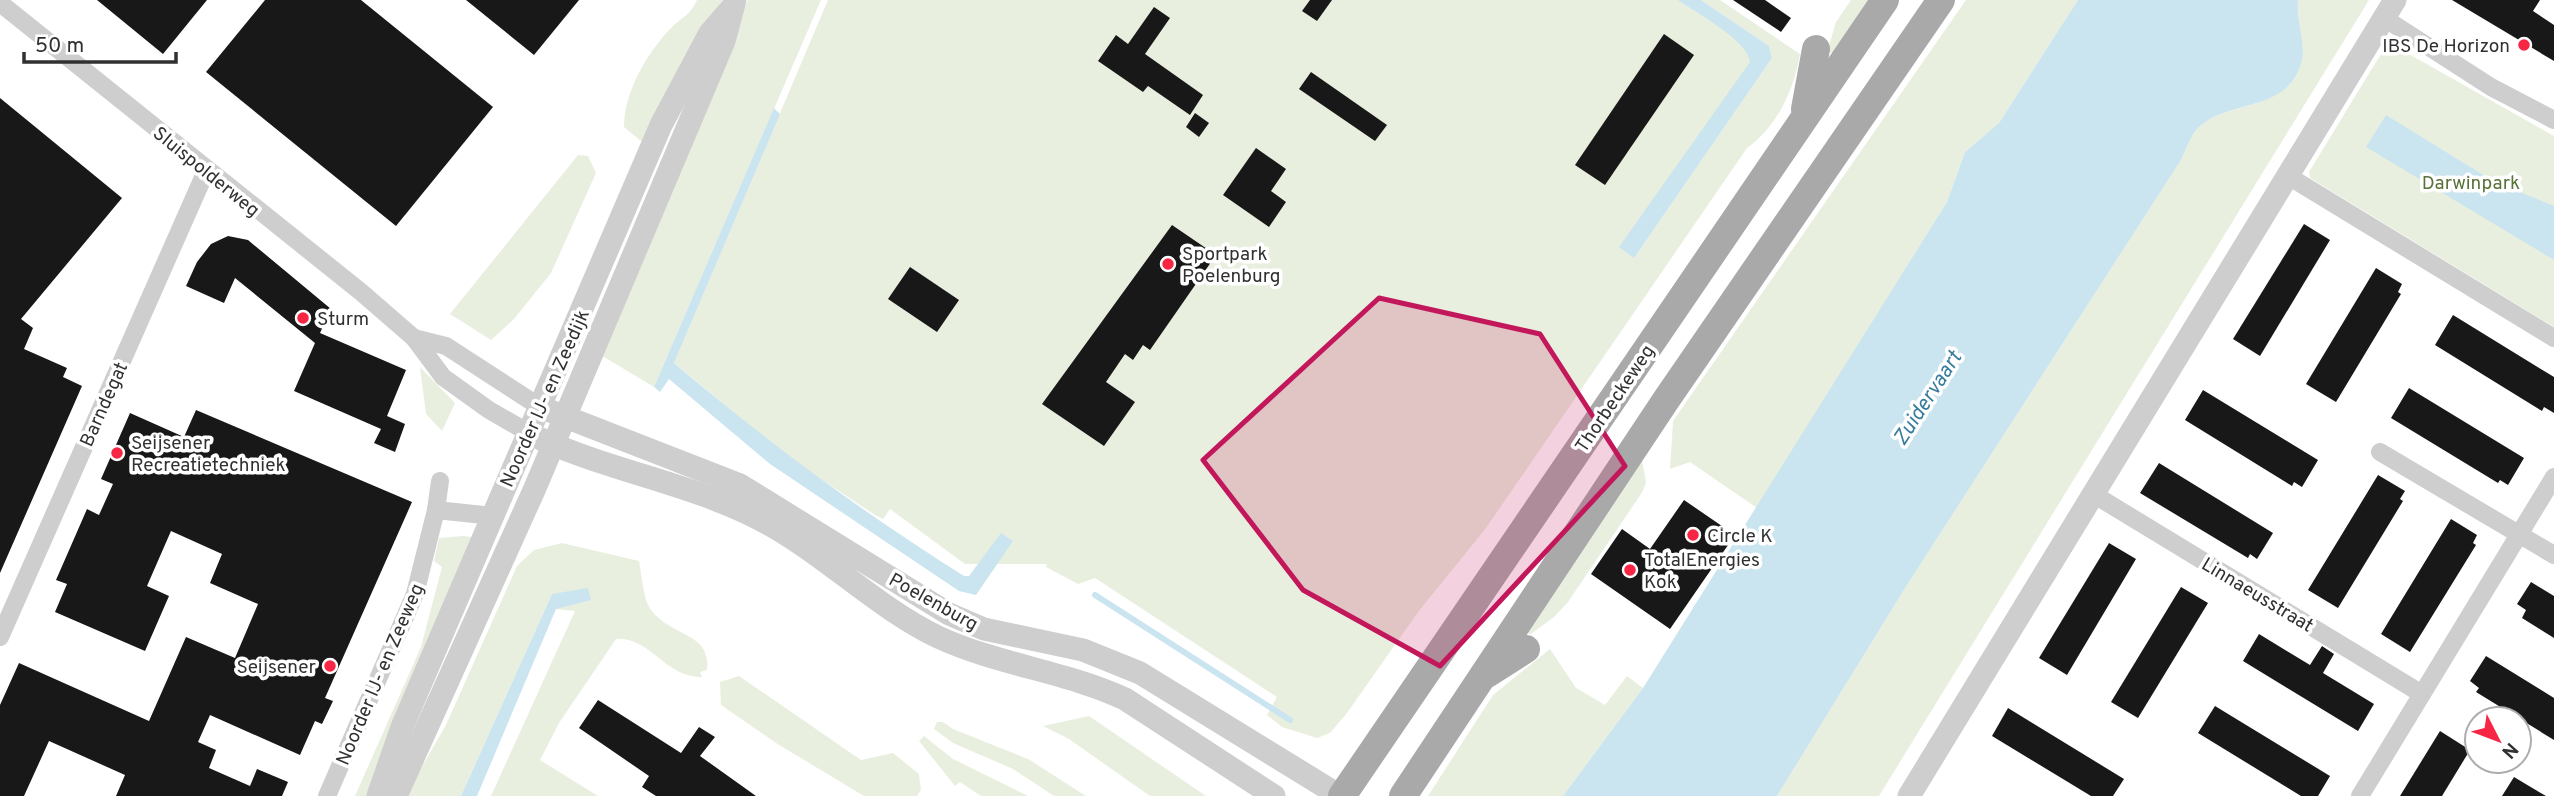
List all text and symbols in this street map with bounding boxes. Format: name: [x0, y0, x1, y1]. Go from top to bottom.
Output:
scale bar: [24, 21, 177, 65]
text: 50 m: [35, 33, 84, 60]
place label: IBS De Horizon: [2382, 35, 2510, 59]
marker: IBS De Horizon: [2516, 37, 2532, 53]
street label: Sluispolderweg: [147, 122, 264, 223]
park label: Darwinpark: [2422, 172, 2520, 196]
place label: Sportpark Poelenburg: [1182, 243, 1280, 289]
marker: Sportpark Poelenburg: [1160, 256, 1176, 272]
street label: Noorder IJ- en Zeedijk: [496, 306, 596, 491]
place label: Sturm: [317, 308, 369, 332]
marker: Sturm: [295, 310, 311, 326]
street label: Thorbeckeweg: [1571, 341, 1661, 458]
water label: Zuidervaart: [1888, 345, 1970, 451]
street label: Barndegat: [76, 359, 134, 451]
place label: Seijsener Recreatietechniek: [131, 432, 286, 478]
marker: Seijsener Recreatietechniek: [109, 445, 125, 461]
place label: Circle K: [1707, 525, 1773, 549]
marker: Circle K: [1685, 527, 1701, 543]
place label: TotalEnergies Kok: [1644, 549, 1760, 595]
street label: Linnaeusstraat: [2197, 553, 2317, 639]
marker: TotalEnergies Kok: [1622, 562, 1638, 578]
street label: Poelenburg: [884, 568, 982, 637]
street label: Noorder IJ- en Zeeweg: [332, 580, 430, 769]
place label: Seijsener: [237, 656, 317, 680]
marker: Seijsener: [322, 658, 338, 674]
north arrow: [2463, 705, 2533, 775]
text: N: [2496, 737, 2523, 763]

